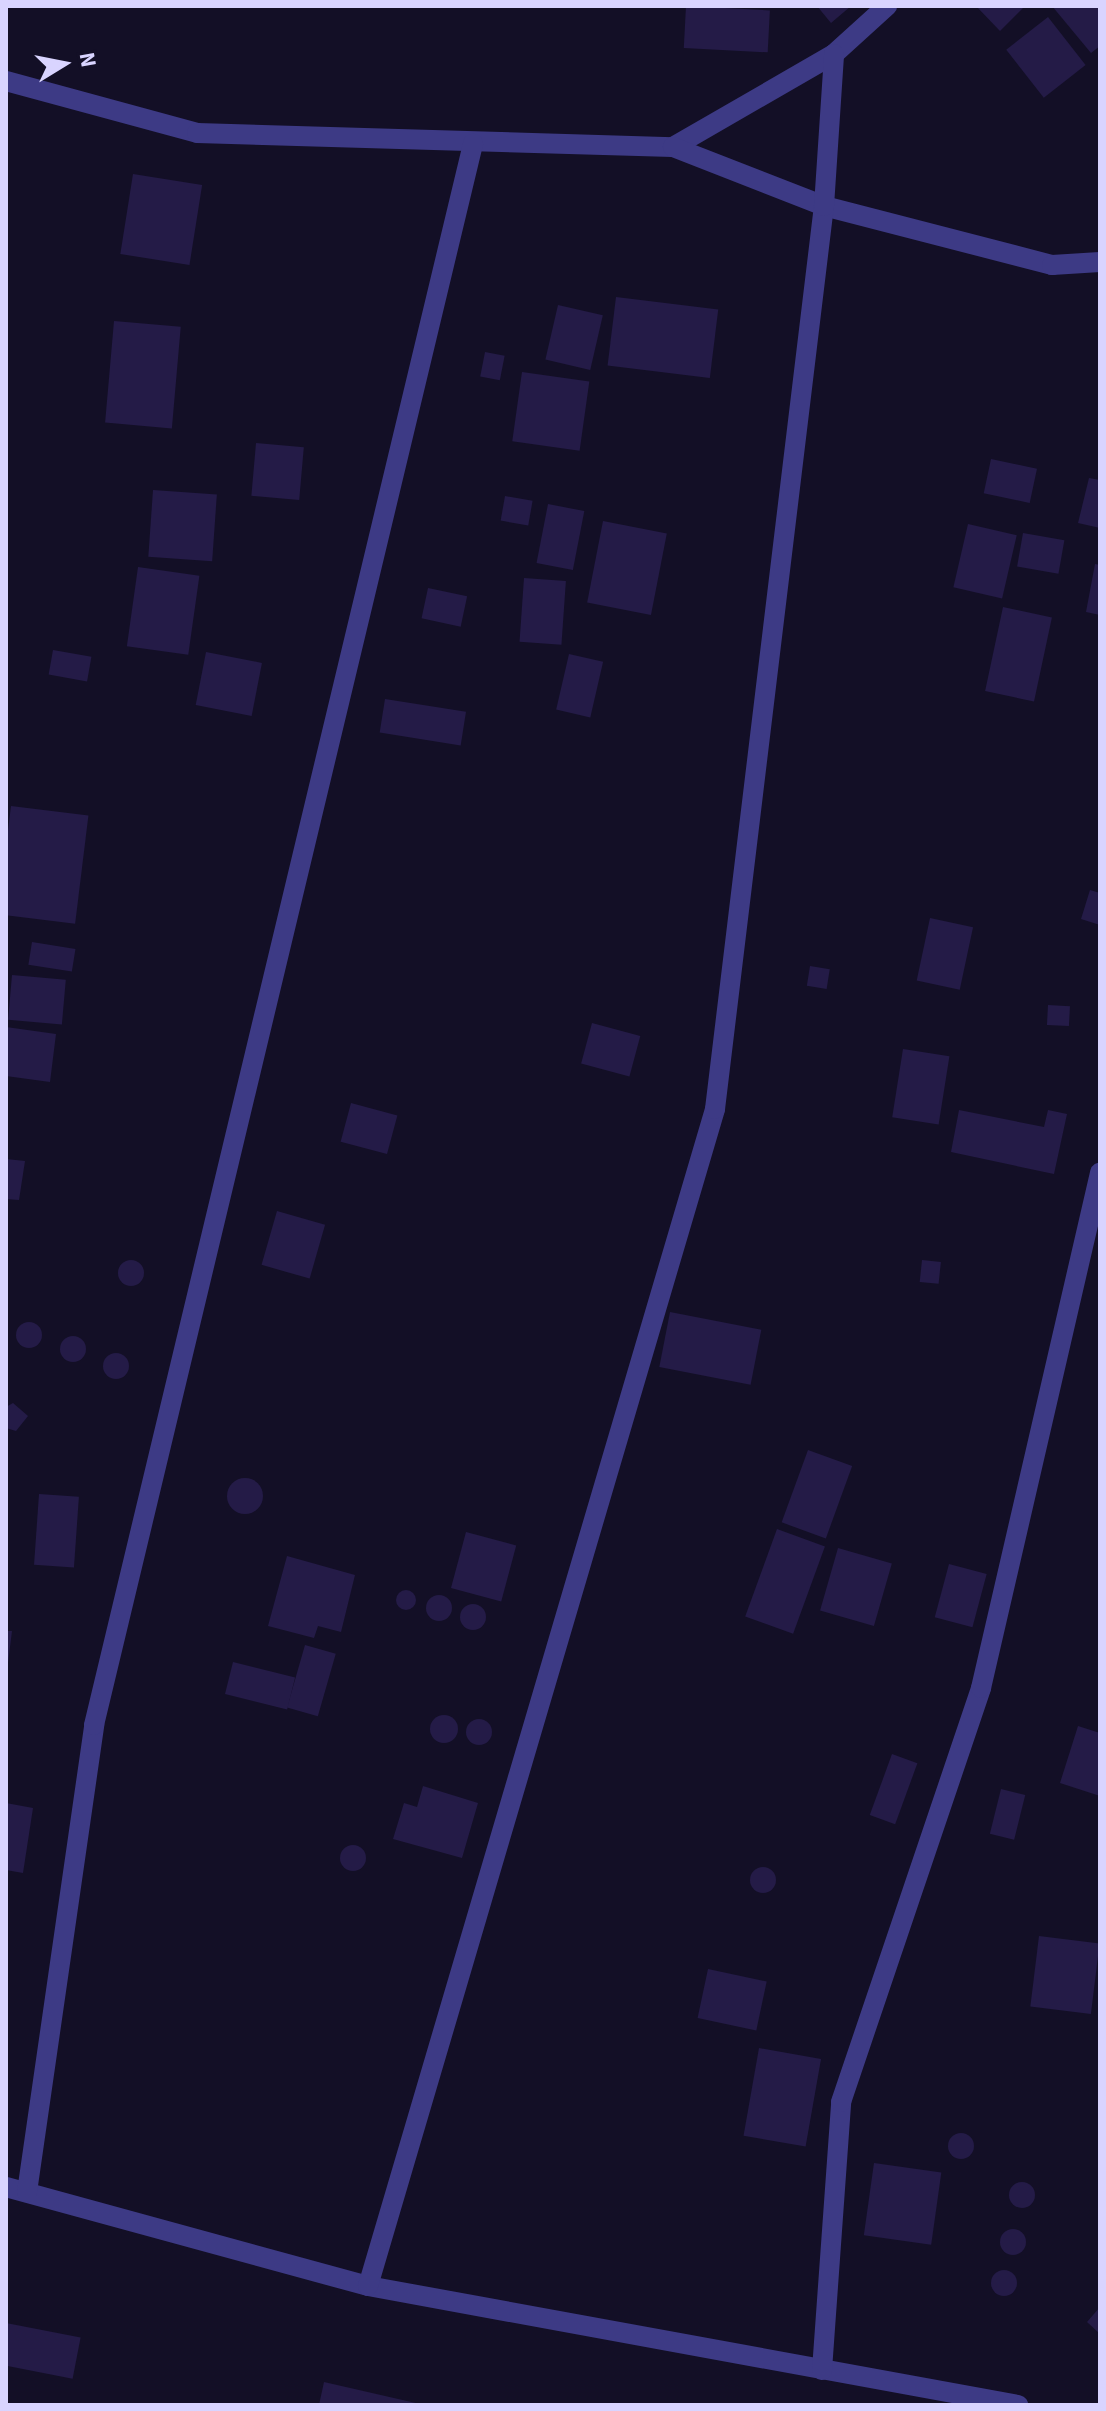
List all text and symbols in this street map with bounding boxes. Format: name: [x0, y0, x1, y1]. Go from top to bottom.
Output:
north arrow: [24, 24, 104, 104]
text: N: [71, 50, 105, 70]

